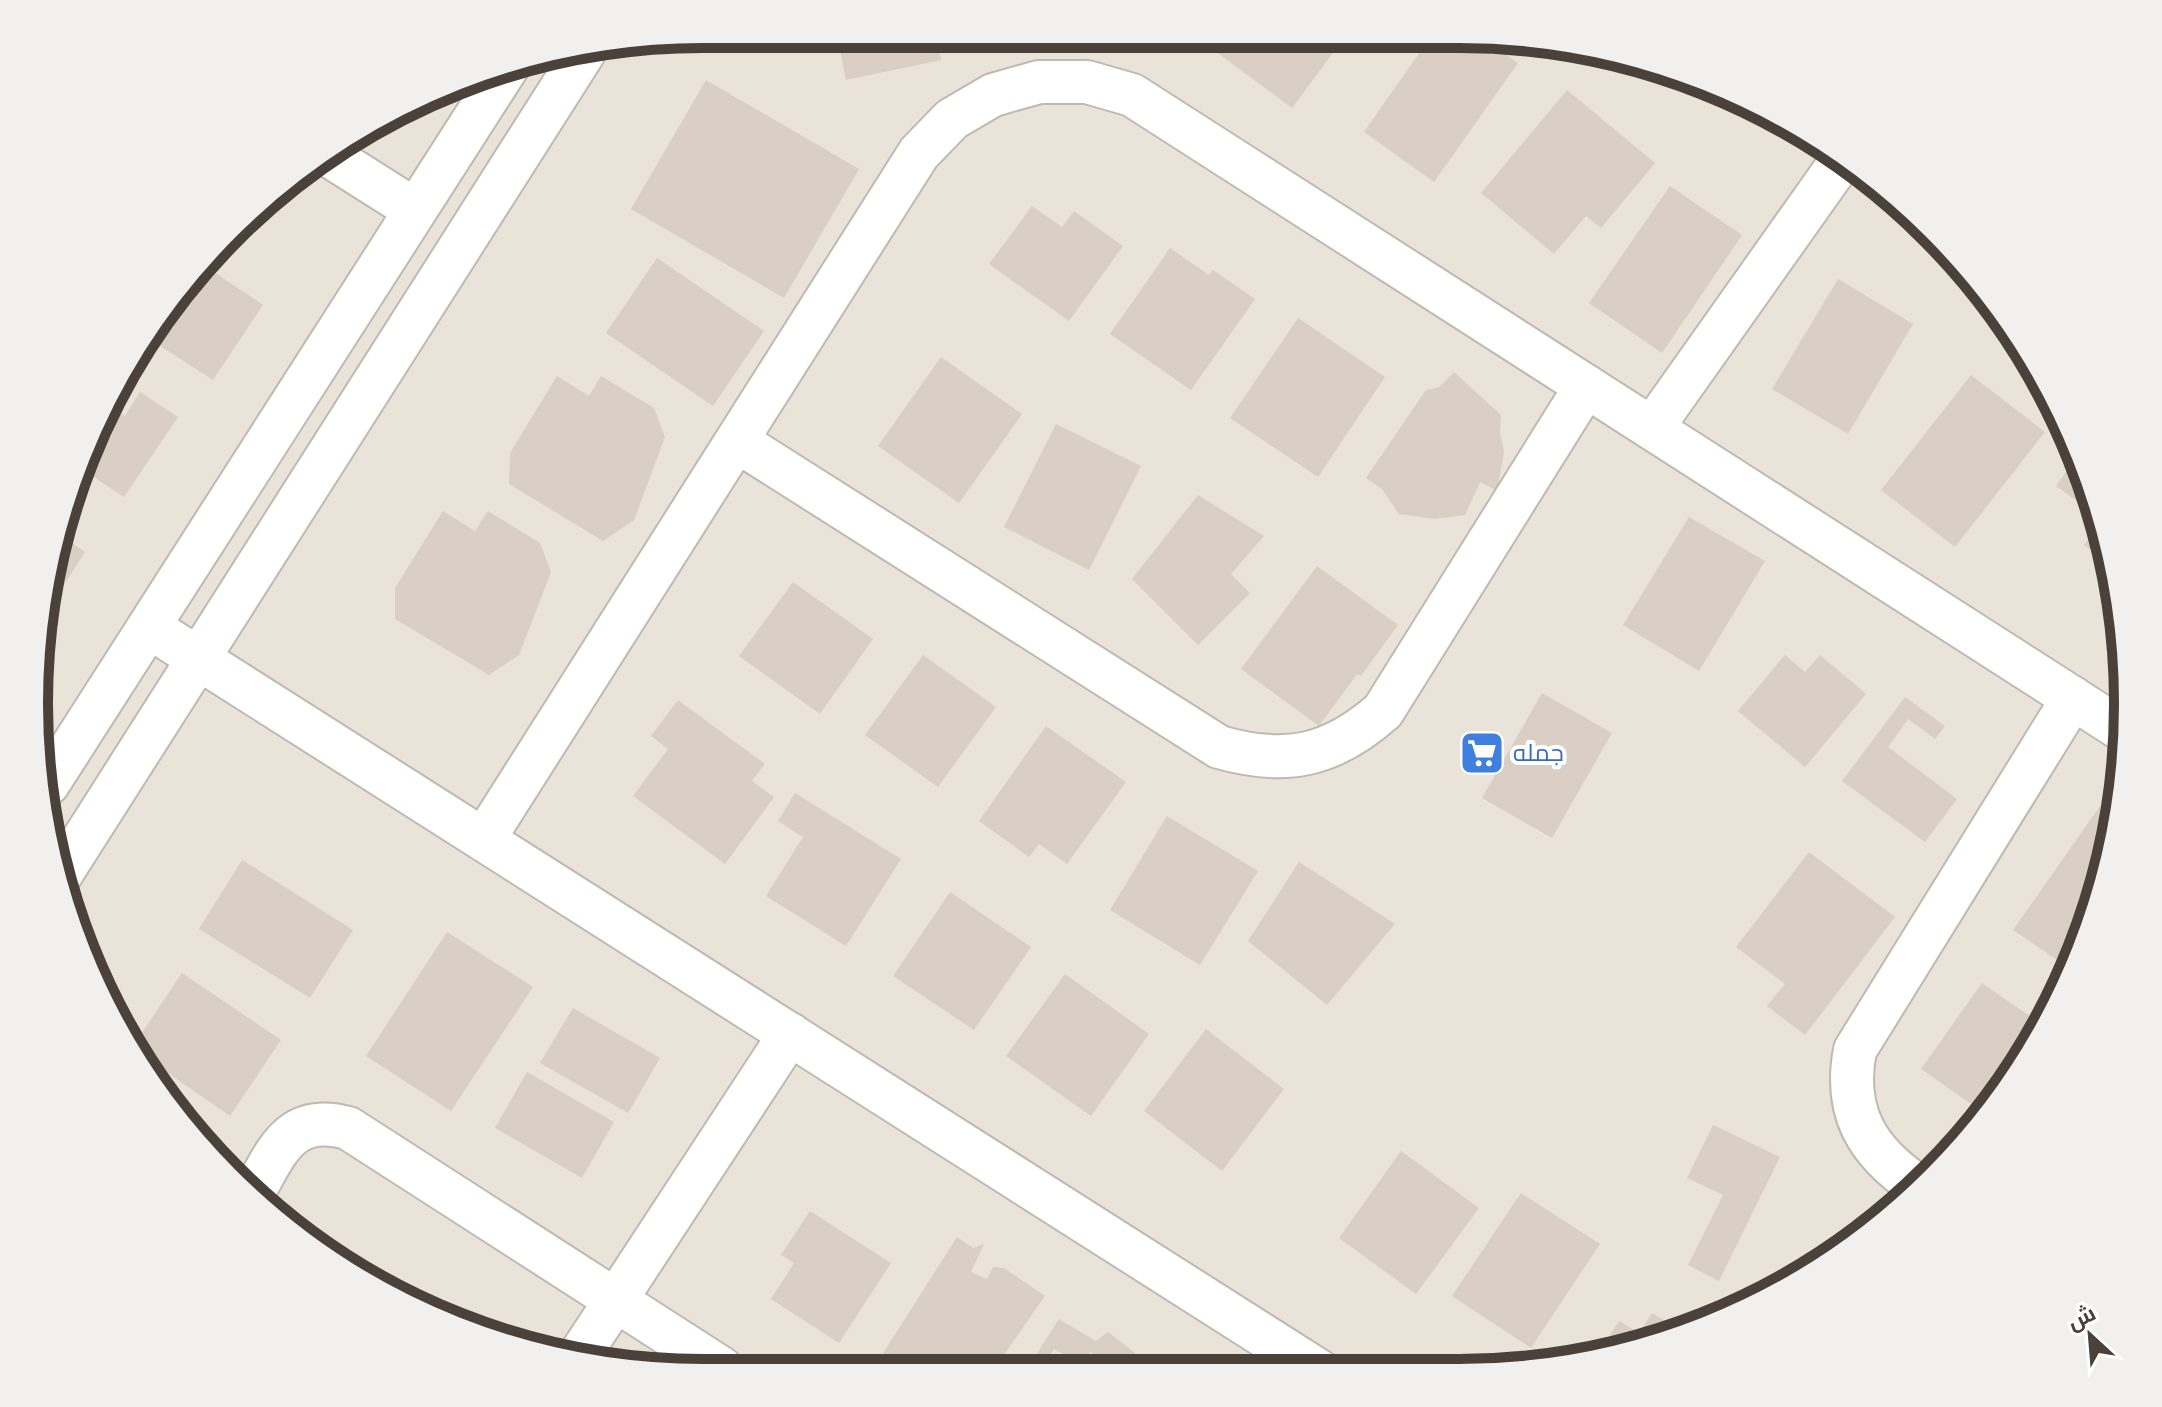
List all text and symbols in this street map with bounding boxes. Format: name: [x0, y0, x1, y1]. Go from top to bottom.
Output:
supermarket icon: جمله: [1458, 729, 1506, 777]
place label: جمله: [1513, 735, 1564, 768]
north arrow: [2050, 1295, 2130, 1375]
text: ش: [2062, 1297, 2100, 1337]

